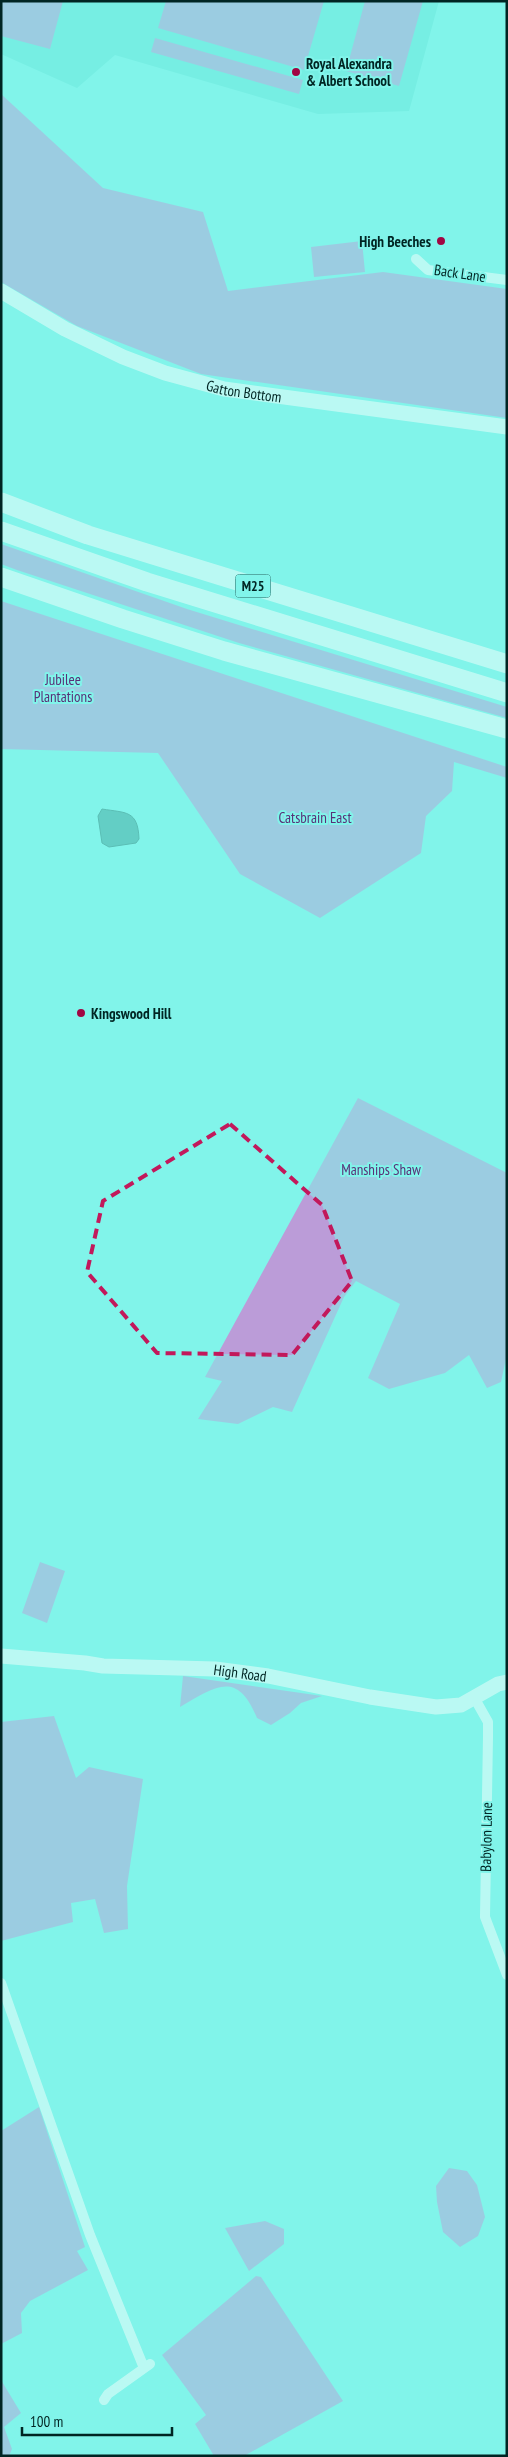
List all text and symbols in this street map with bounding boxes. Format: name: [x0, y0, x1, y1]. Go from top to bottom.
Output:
place label: Royal Alexandra & Albert School: [306, 54, 392, 90]
marker: Royal Alexandra & Albert School: [290, 66, 302, 78]
place label: High Beeches: [359, 232, 431, 251]
marker: High Beeches: [435, 235, 447, 247]
street label: Back Lane: [433, 260, 487, 286]
street label: Gatton Bottom: [204, 375, 283, 406]
road number: M25: [236, 574, 270, 598]
park label: Jubilee Plantations: [34, 670, 92, 706]
park label: Catsbrain East: [278, 808, 352, 827]
place label: Kingswood Hill: [91, 1004, 172, 1023]
marker: Kingswood Hill: [75, 1007, 87, 1019]
park label: Manships Shaw: [341, 1160, 421, 1179]
street label: High Road: [213, 1659, 268, 1685]
street label: Babylon Lane: [476, 1802, 496, 1872]
scale bar: [22, 2404, 172, 2436]
text: 100 m: [30, 2412, 63, 2431]

